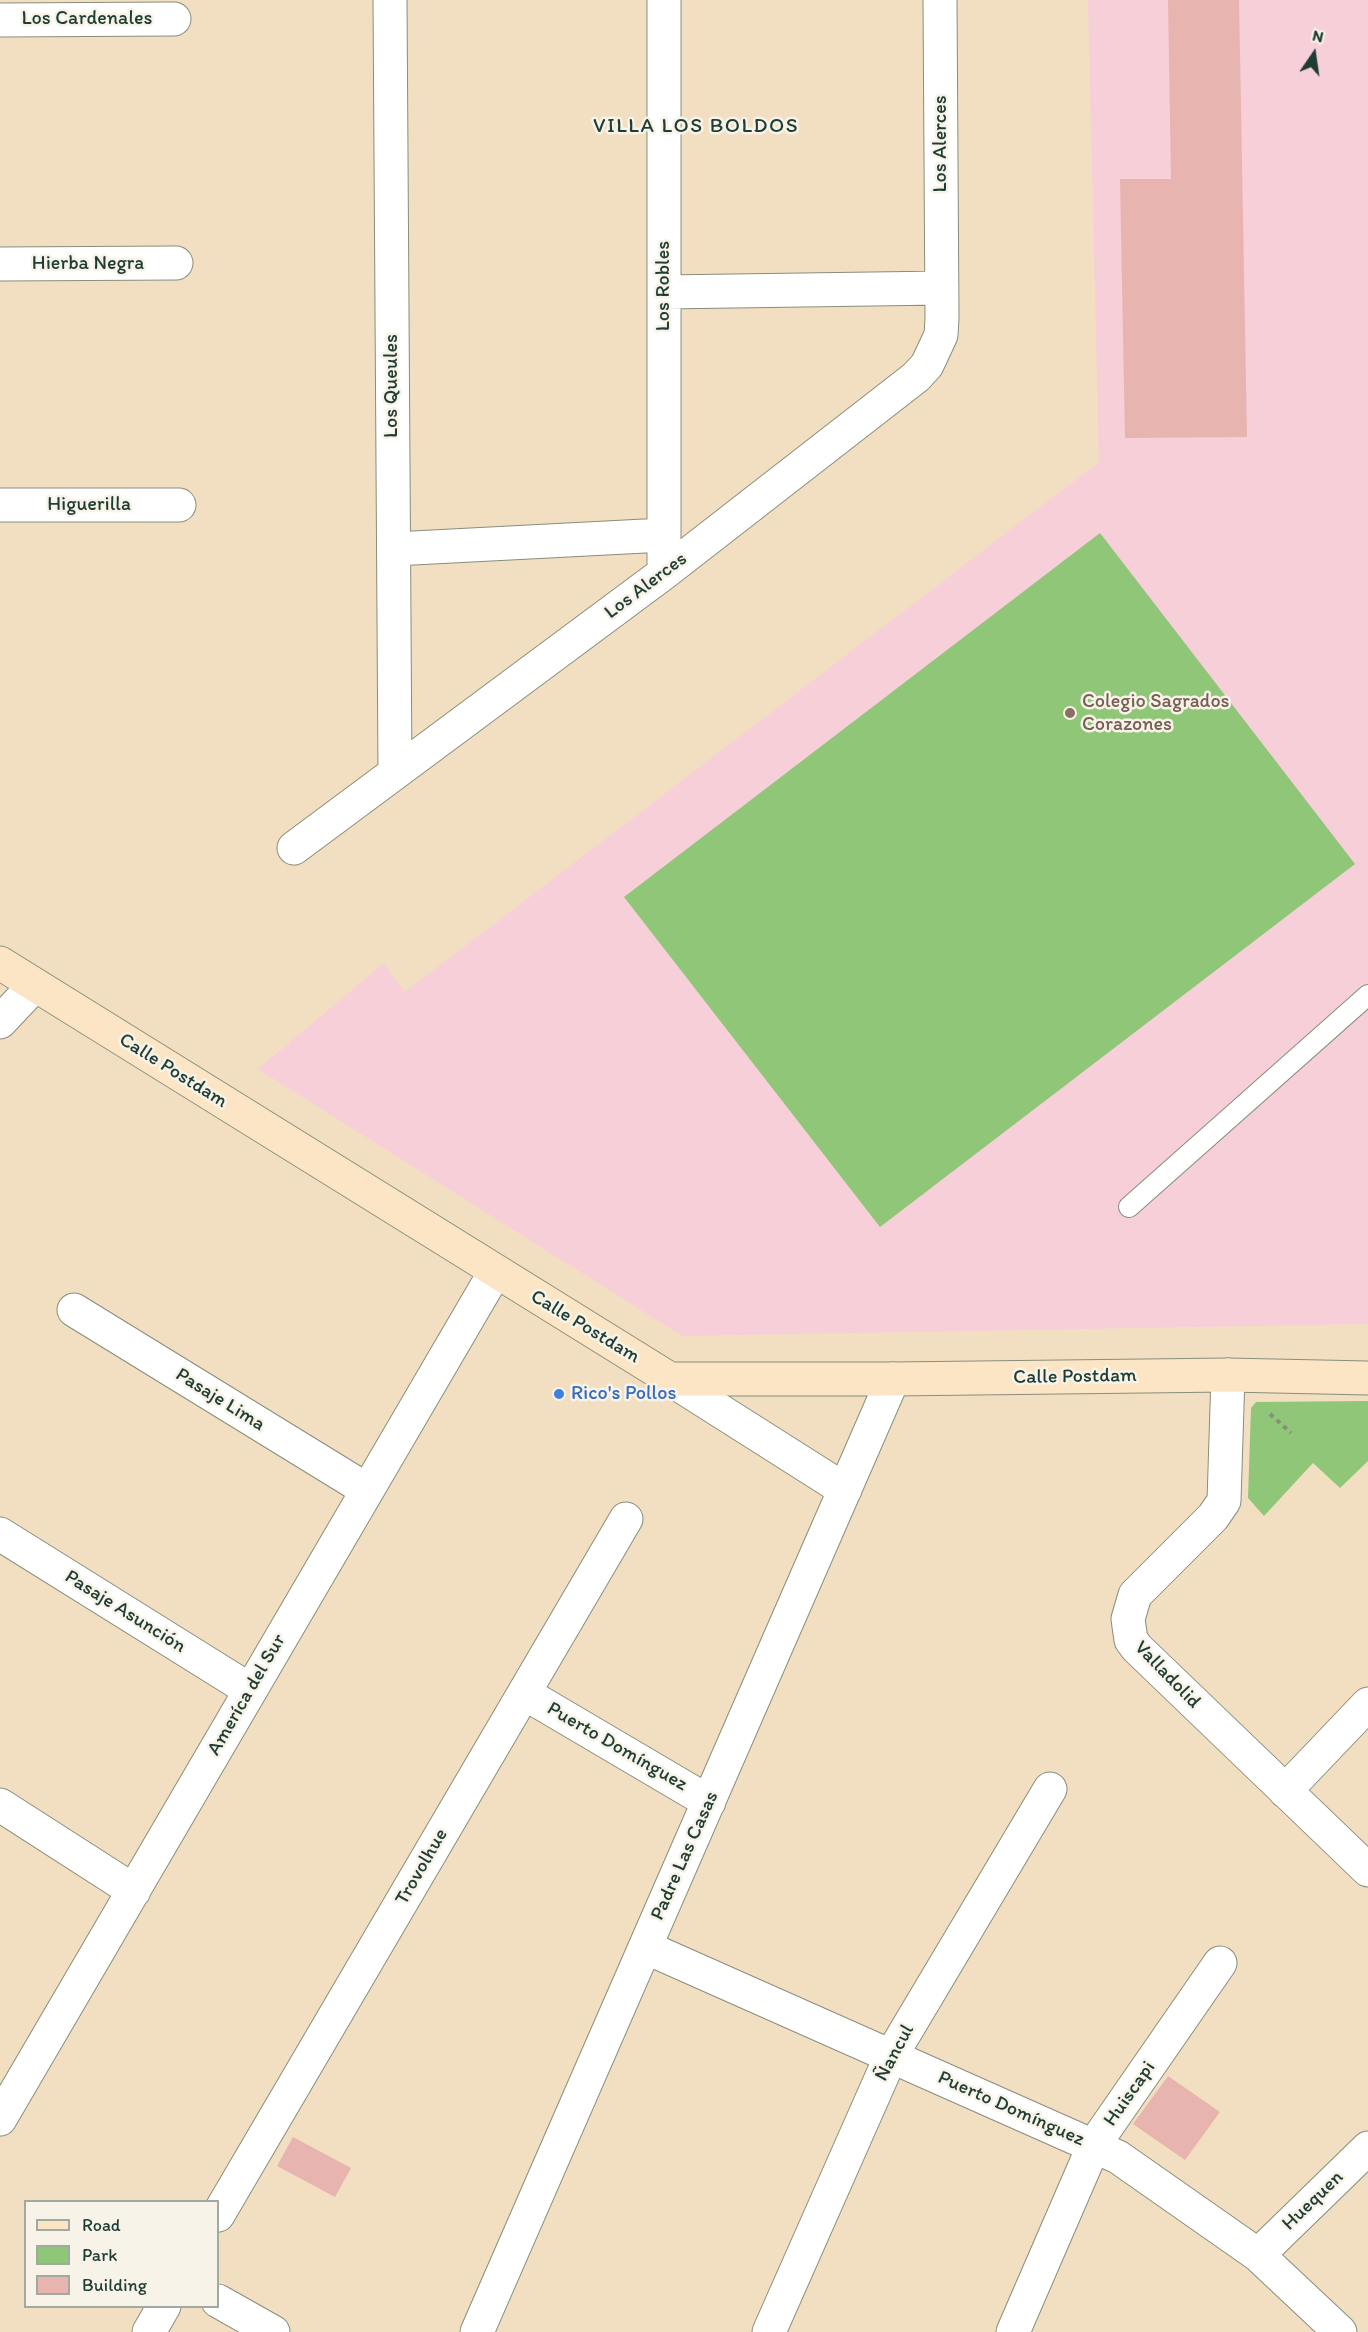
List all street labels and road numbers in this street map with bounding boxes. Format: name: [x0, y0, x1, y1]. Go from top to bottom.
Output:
street label: Los Cardenales: [22, 7, 152, 31]
street label: Los Alerces: [929, 95, 953, 193]
street label: Los Robles: [652, 241, 676, 331]
street label: Hierba Negra: [32, 252, 144, 276]
street label: Los Queules: [380, 334, 404, 438]
street label: Higuerilla: [47, 493, 131, 517]
street label: Los Alerces: [600, 547, 692, 625]
street label: Calle Postdam: [114, 1028, 232, 1114]
street label: Calle Postdam: [526, 1285, 644, 1369]
street label: Pasaje Lima: [171, 1363, 269, 1437]
street label: Calle Postdam: [1013, 1364, 1137, 1390]
street label: Pasaje Asunción: [60, 1565, 190, 1659]
street label: Ameríca del Sur: [203, 1630, 291, 1760]
street label: Valladolid: [1129, 1636, 1205, 1714]
street label: Puerto Domínguez: [542, 1697, 692, 1797]
street label: Padre Las Casas: [646, 1788, 724, 1924]
street label: Trovolhue: [390, 1824, 454, 1910]
street label: Ñancul: [870, 2020, 920, 2086]
street label: Huiscapi: [1099, 2057, 1161, 2131]
street label: Puerto Domínguez: [934, 2066, 1088, 2152]
street label: Huequen: [1277, 2166, 1349, 2236]

